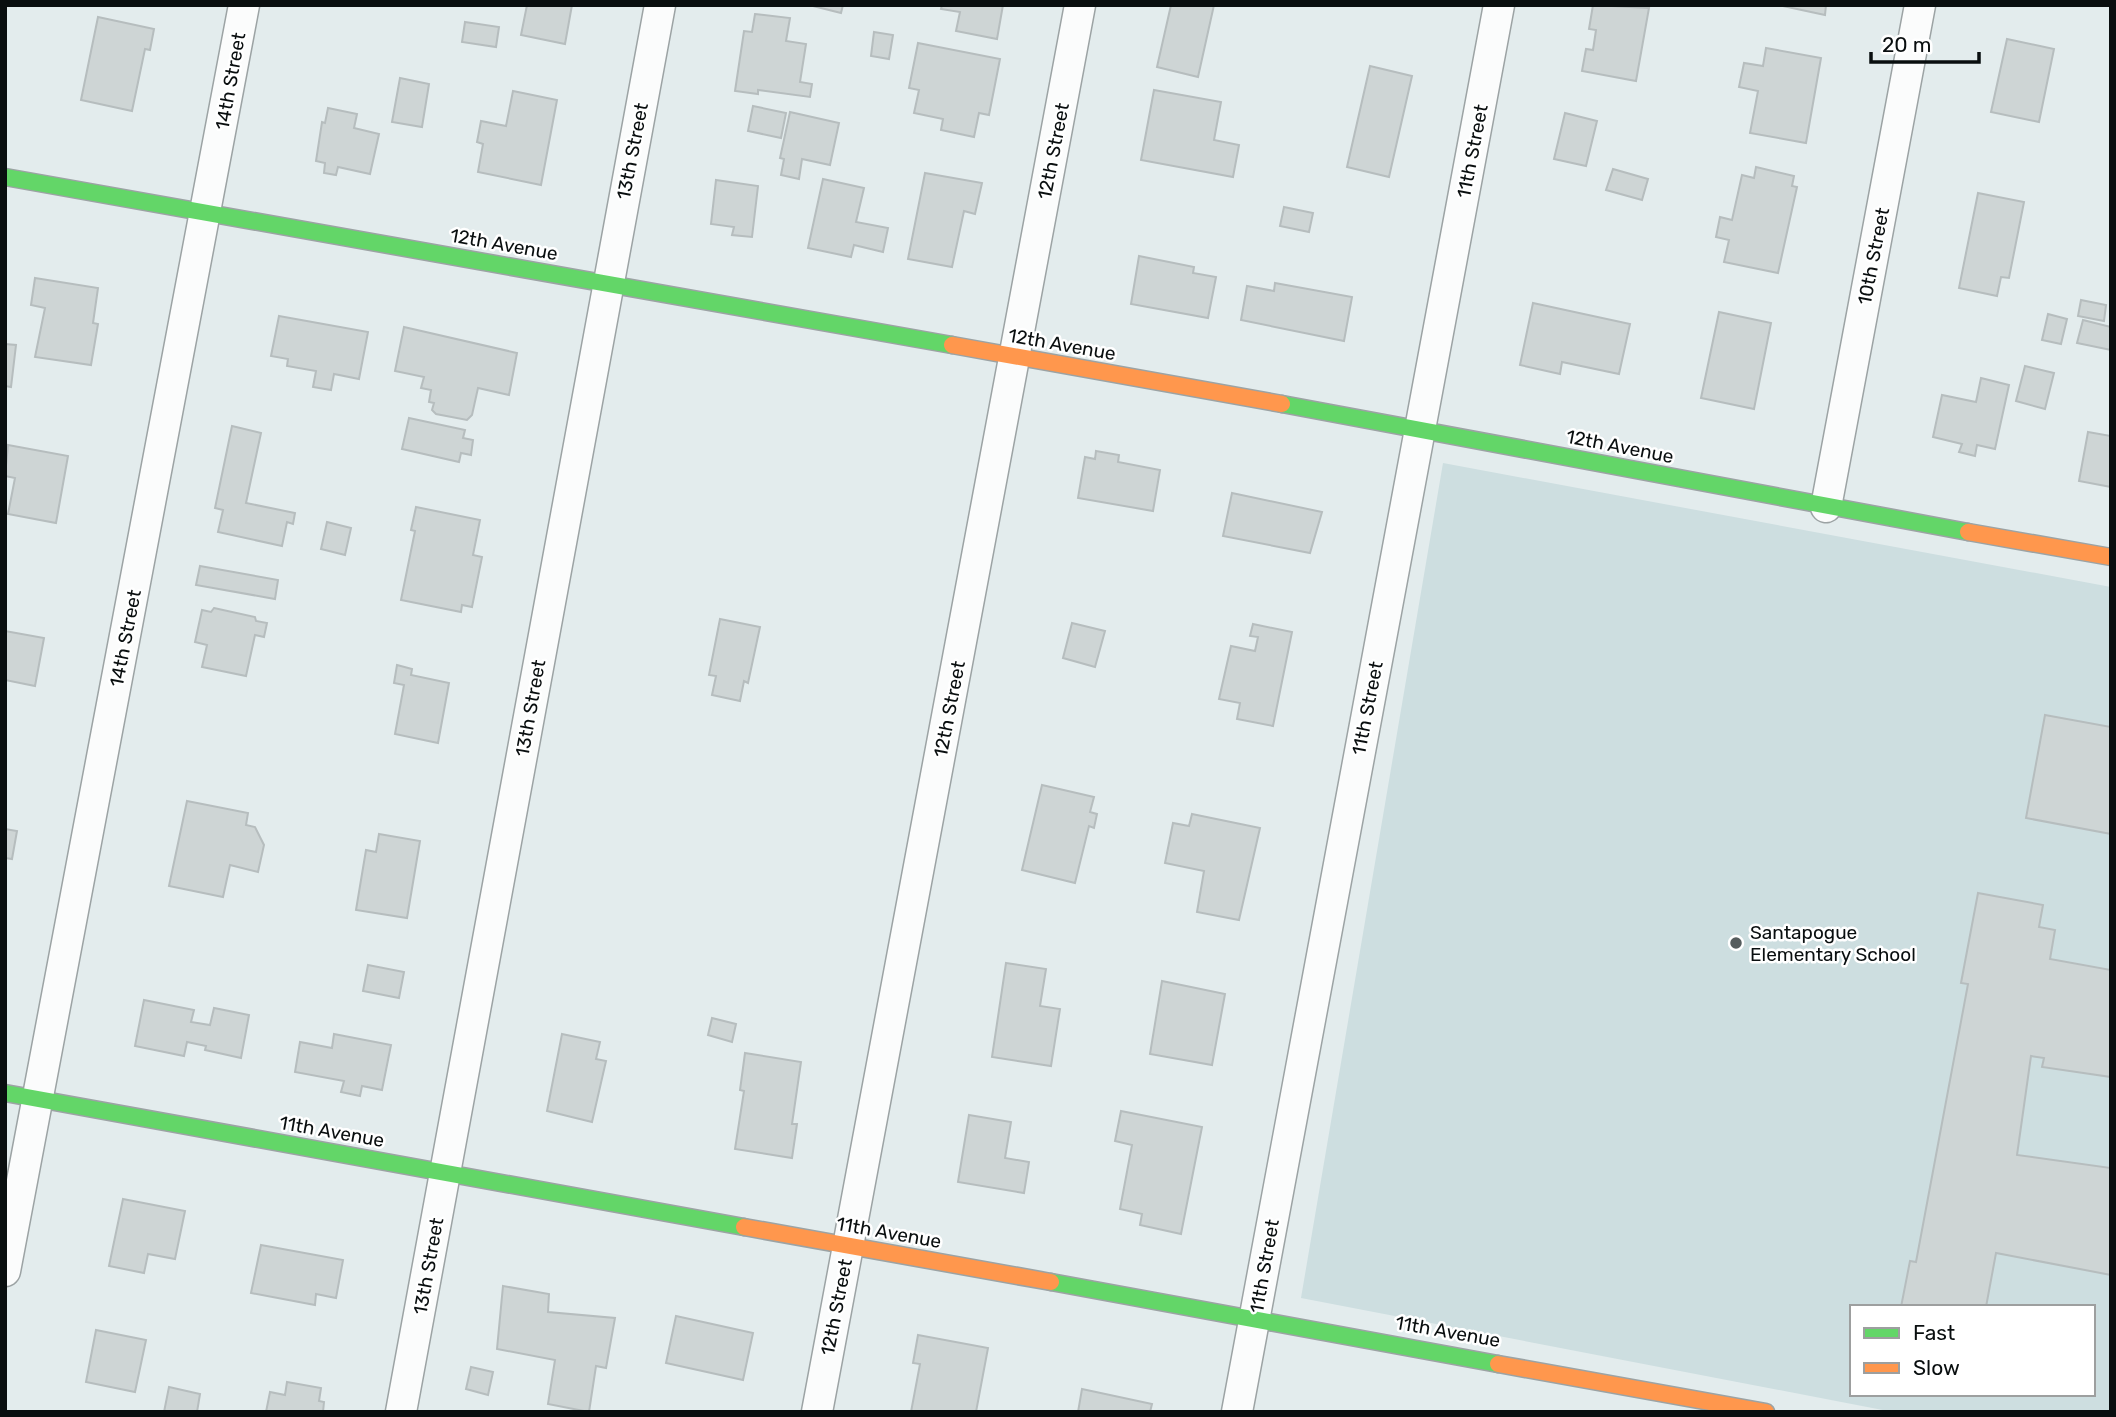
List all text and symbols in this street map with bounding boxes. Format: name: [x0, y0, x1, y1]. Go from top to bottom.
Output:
scale bar: [1871, 21, 1980, 65]
street label: 14th Street: [211, 30, 250, 132]
text: 20 m: [1882, 32, 1931, 57]
street label: 13th Street: [612, 100, 653, 201]
street label: 12th Street: [1033, 100, 1074, 201]
street label: 11th Street: [1452, 102, 1493, 200]
street label: 10th Street: [1853, 205, 1894, 307]
street label: 12th Avenue: [448, 224, 560, 265]
street label: 12th Avenue: [1006, 324, 1118, 365]
street label: 12th Avenue: [1564, 425, 1676, 468]
street label: 14th Street: [105, 587, 146, 689]
street label: 13th Street: [511, 657, 550, 758]
street label: 12th Street: [929, 658, 970, 759]
street label: 11th Street: [1347, 659, 1388, 757]
place label: Santapogue Elementary School: [1750, 921, 1916, 966]
marker: Santapogue Elementary School: [1728, 935, 1744, 951]
street label: 11th Avenue: [278, 1111, 386, 1152]
street label: 11th Avenue: [835, 1212, 943, 1253]
street label: 13th Street: [409, 1215, 448, 1316]
street label: 11th Street: [1245, 1217, 1284, 1315]
street label: 12th Street: [816, 1256, 857, 1357]
legend: [1850, 1305, 2095, 1396]
street label: 11th Avenue: [1394, 1311, 1502, 1352]
text: Fast: [1913, 1320, 1955, 1345]
text: Slow: [1913, 1355, 1960, 1380]

